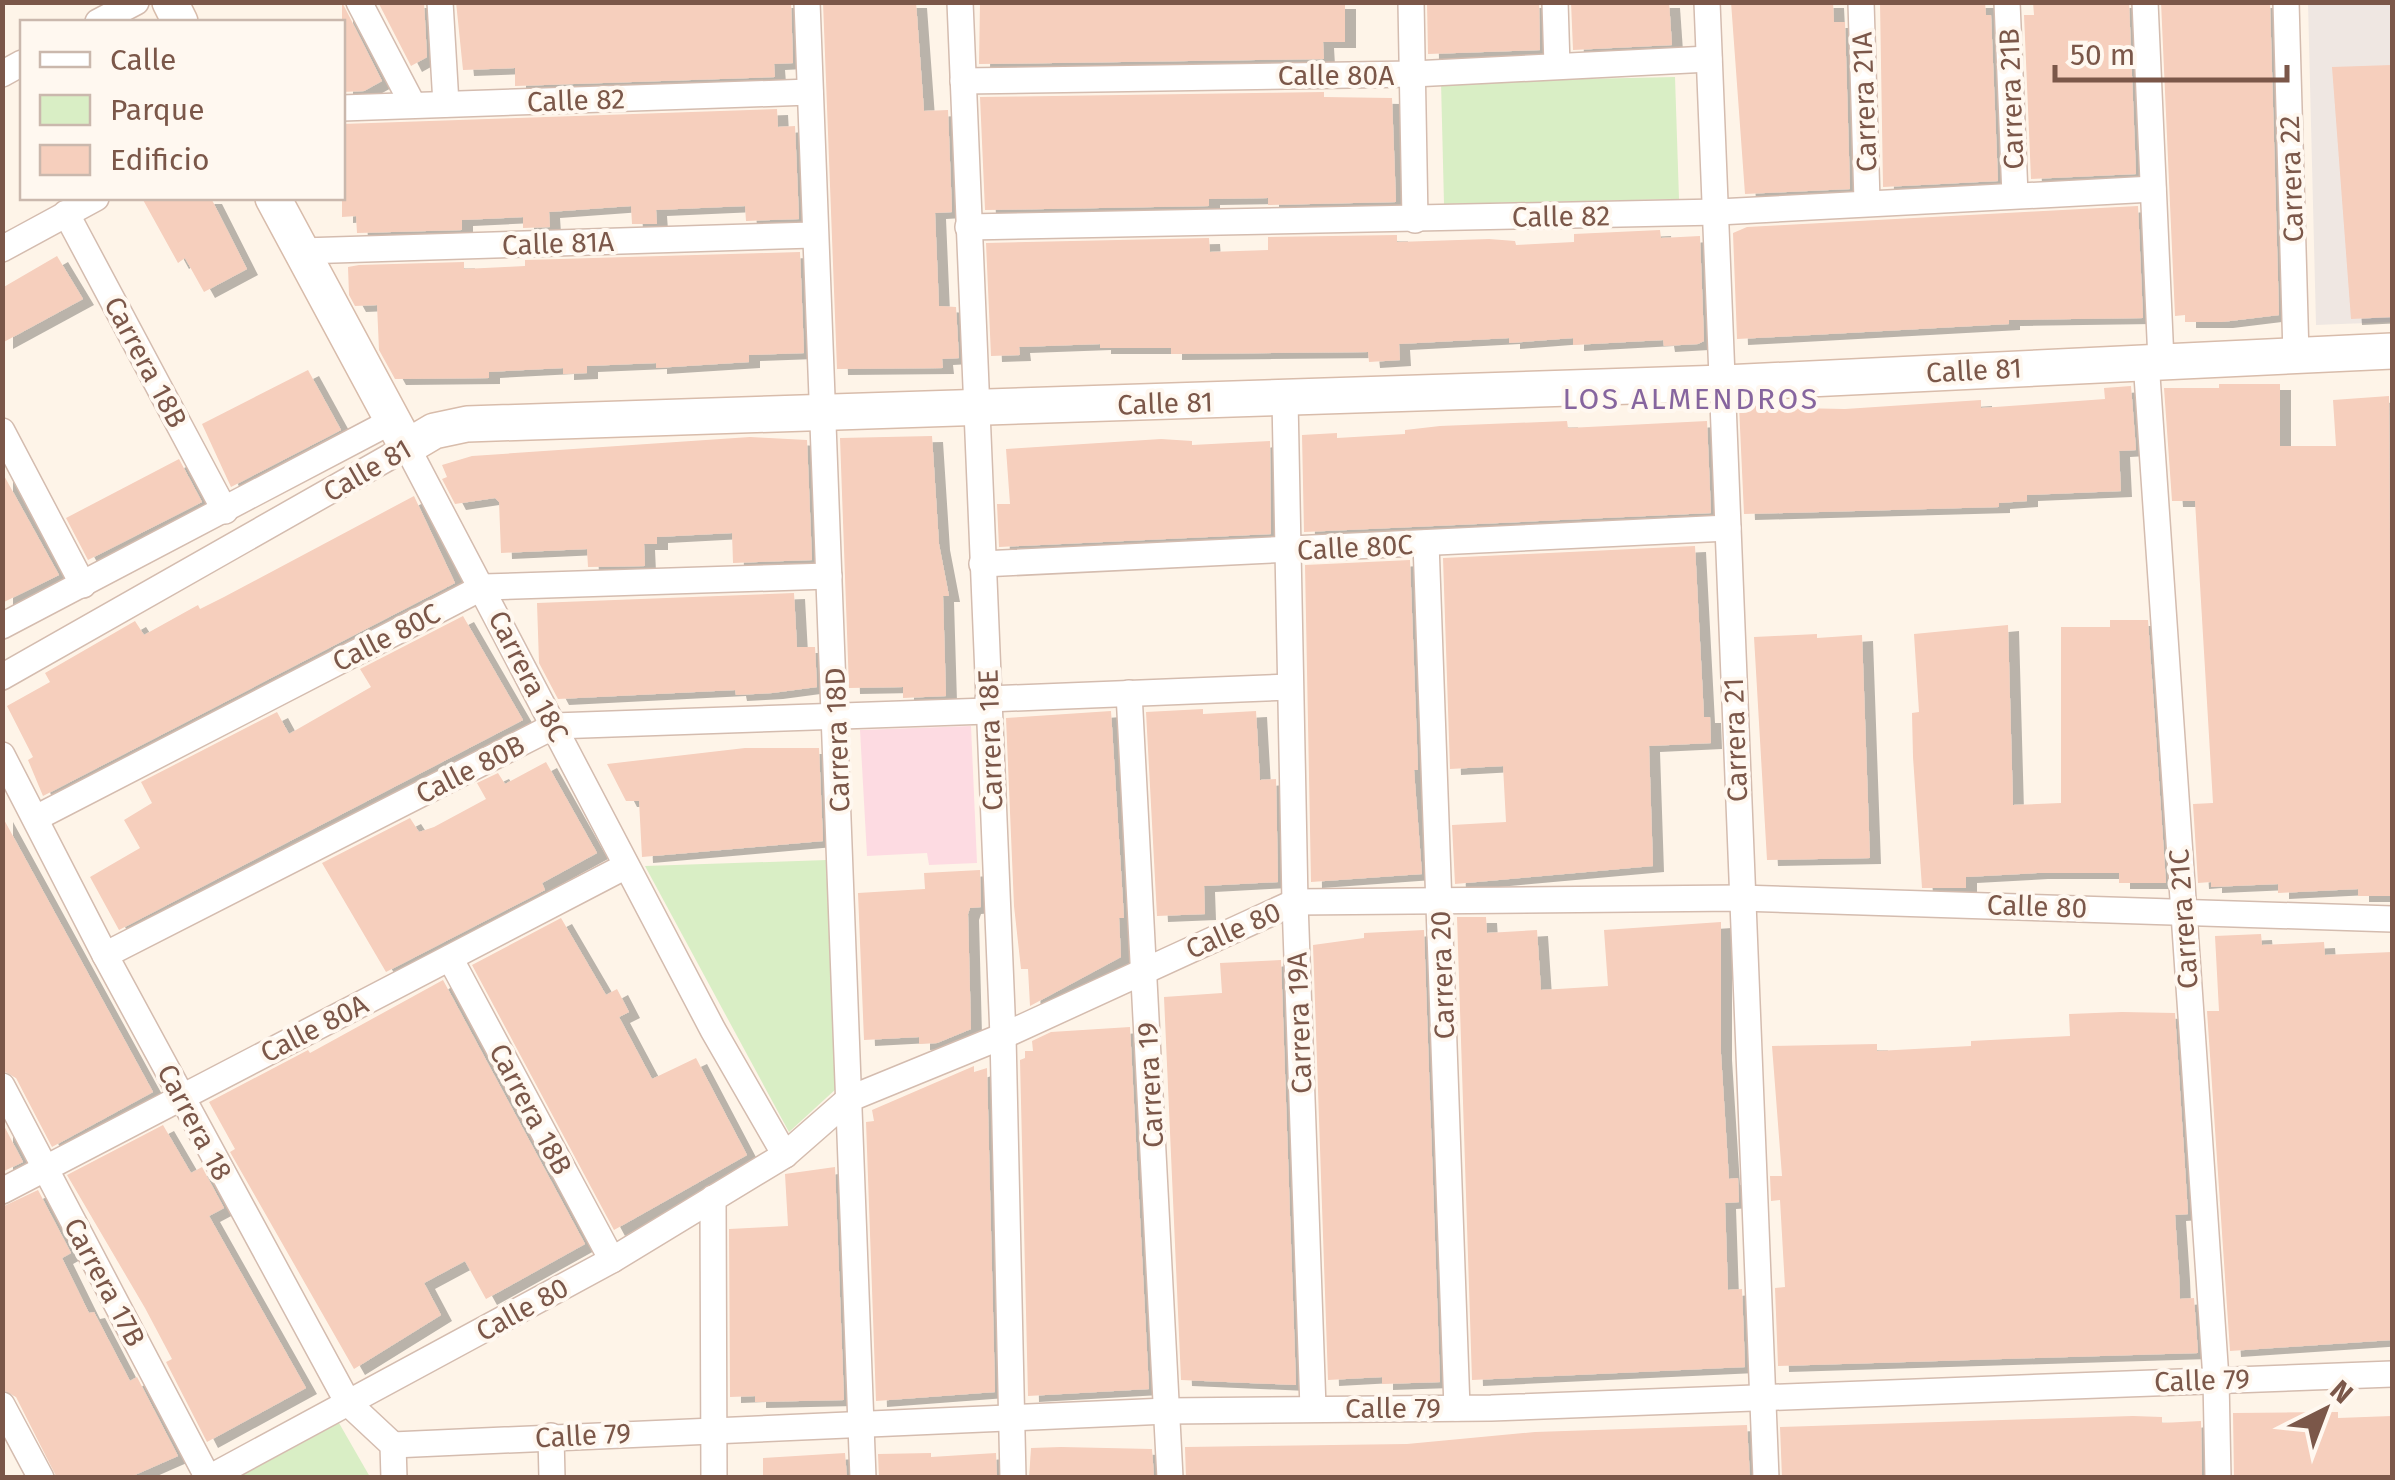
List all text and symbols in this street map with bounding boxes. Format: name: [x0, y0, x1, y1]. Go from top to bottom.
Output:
legend: [20, 20, 345, 200]
scale bar: [2055, 20, 2288, 82]
street label: Carrera 21B: [1993, 28, 2030, 170]
street label: Carrera 21A: [1846, 31, 1883, 173]
text: 50 m: [2070, 37, 2135, 73]
text: Calle: [110, 42, 176, 78]
street label: Calle 80A: [1278, 59, 1394, 92]
street label: Calle 82: [526, 82, 626, 119]
text: Parque: [110, 92, 205, 128]
street label: Carrera 22: [2273, 115, 2310, 243]
text: Edificio: [110, 142, 209, 178]
street label: Calle 82: [1512, 199, 1610, 234]
street label: Calle 81A: [501, 225, 615, 262]
street label: Carrera 18B: [97, 291, 194, 433]
street label: Calle 81: [1925, 352, 2023, 389]
district label: LOS ALMENDROS: [1562, 381, 1820, 417]
street label: Calle 81: [1116, 385, 1214, 422]
street label: Calle 81: [317, 432, 417, 509]
street label: Calle 80C: [1296, 528, 1414, 567]
street label: Calle 80C: [327, 596, 446, 678]
street label: Carrera 18C: [482, 605, 576, 747]
street label: Carrera 18D: [818, 667, 857, 813]
street label: Carrera 18E: [972, 669, 1009, 811]
street label: Carrera 21: [1717, 677, 1754, 803]
street label: Calle 80B: [410, 728, 530, 811]
street label: Carrera 21C: [2162, 848, 2205, 990]
street label: Calle 80: [1986, 888, 2088, 925]
street label: Calle 80: [1181, 895, 1286, 966]
street label: Carrera 20: [1424, 910, 1461, 1040]
street label: Carrera 19A: [1281, 952, 1318, 1094]
street label: Calle 80A: [255, 987, 374, 1070]
street label: Carrera 19: [1131, 1021, 1170, 1149]
street label: Carrera 18B: [482, 1038, 579, 1180]
street label: Carrera 18: [150, 1059, 239, 1186]
street label: Carrera 17B: [57, 1212, 152, 1352]
street label: Calle 80: [470, 1271, 574, 1348]
north arrow: [2275, 1360, 2375, 1460]
street label: Calle 79: [2154, 1362, 2251, 1399]
text: N: [2323, 1373, 2359, 1410]
street label: Calle 79: [1345, 1392, 1441, 1425]
street label: Calle 79: [534, 1417, 632, 1454]

